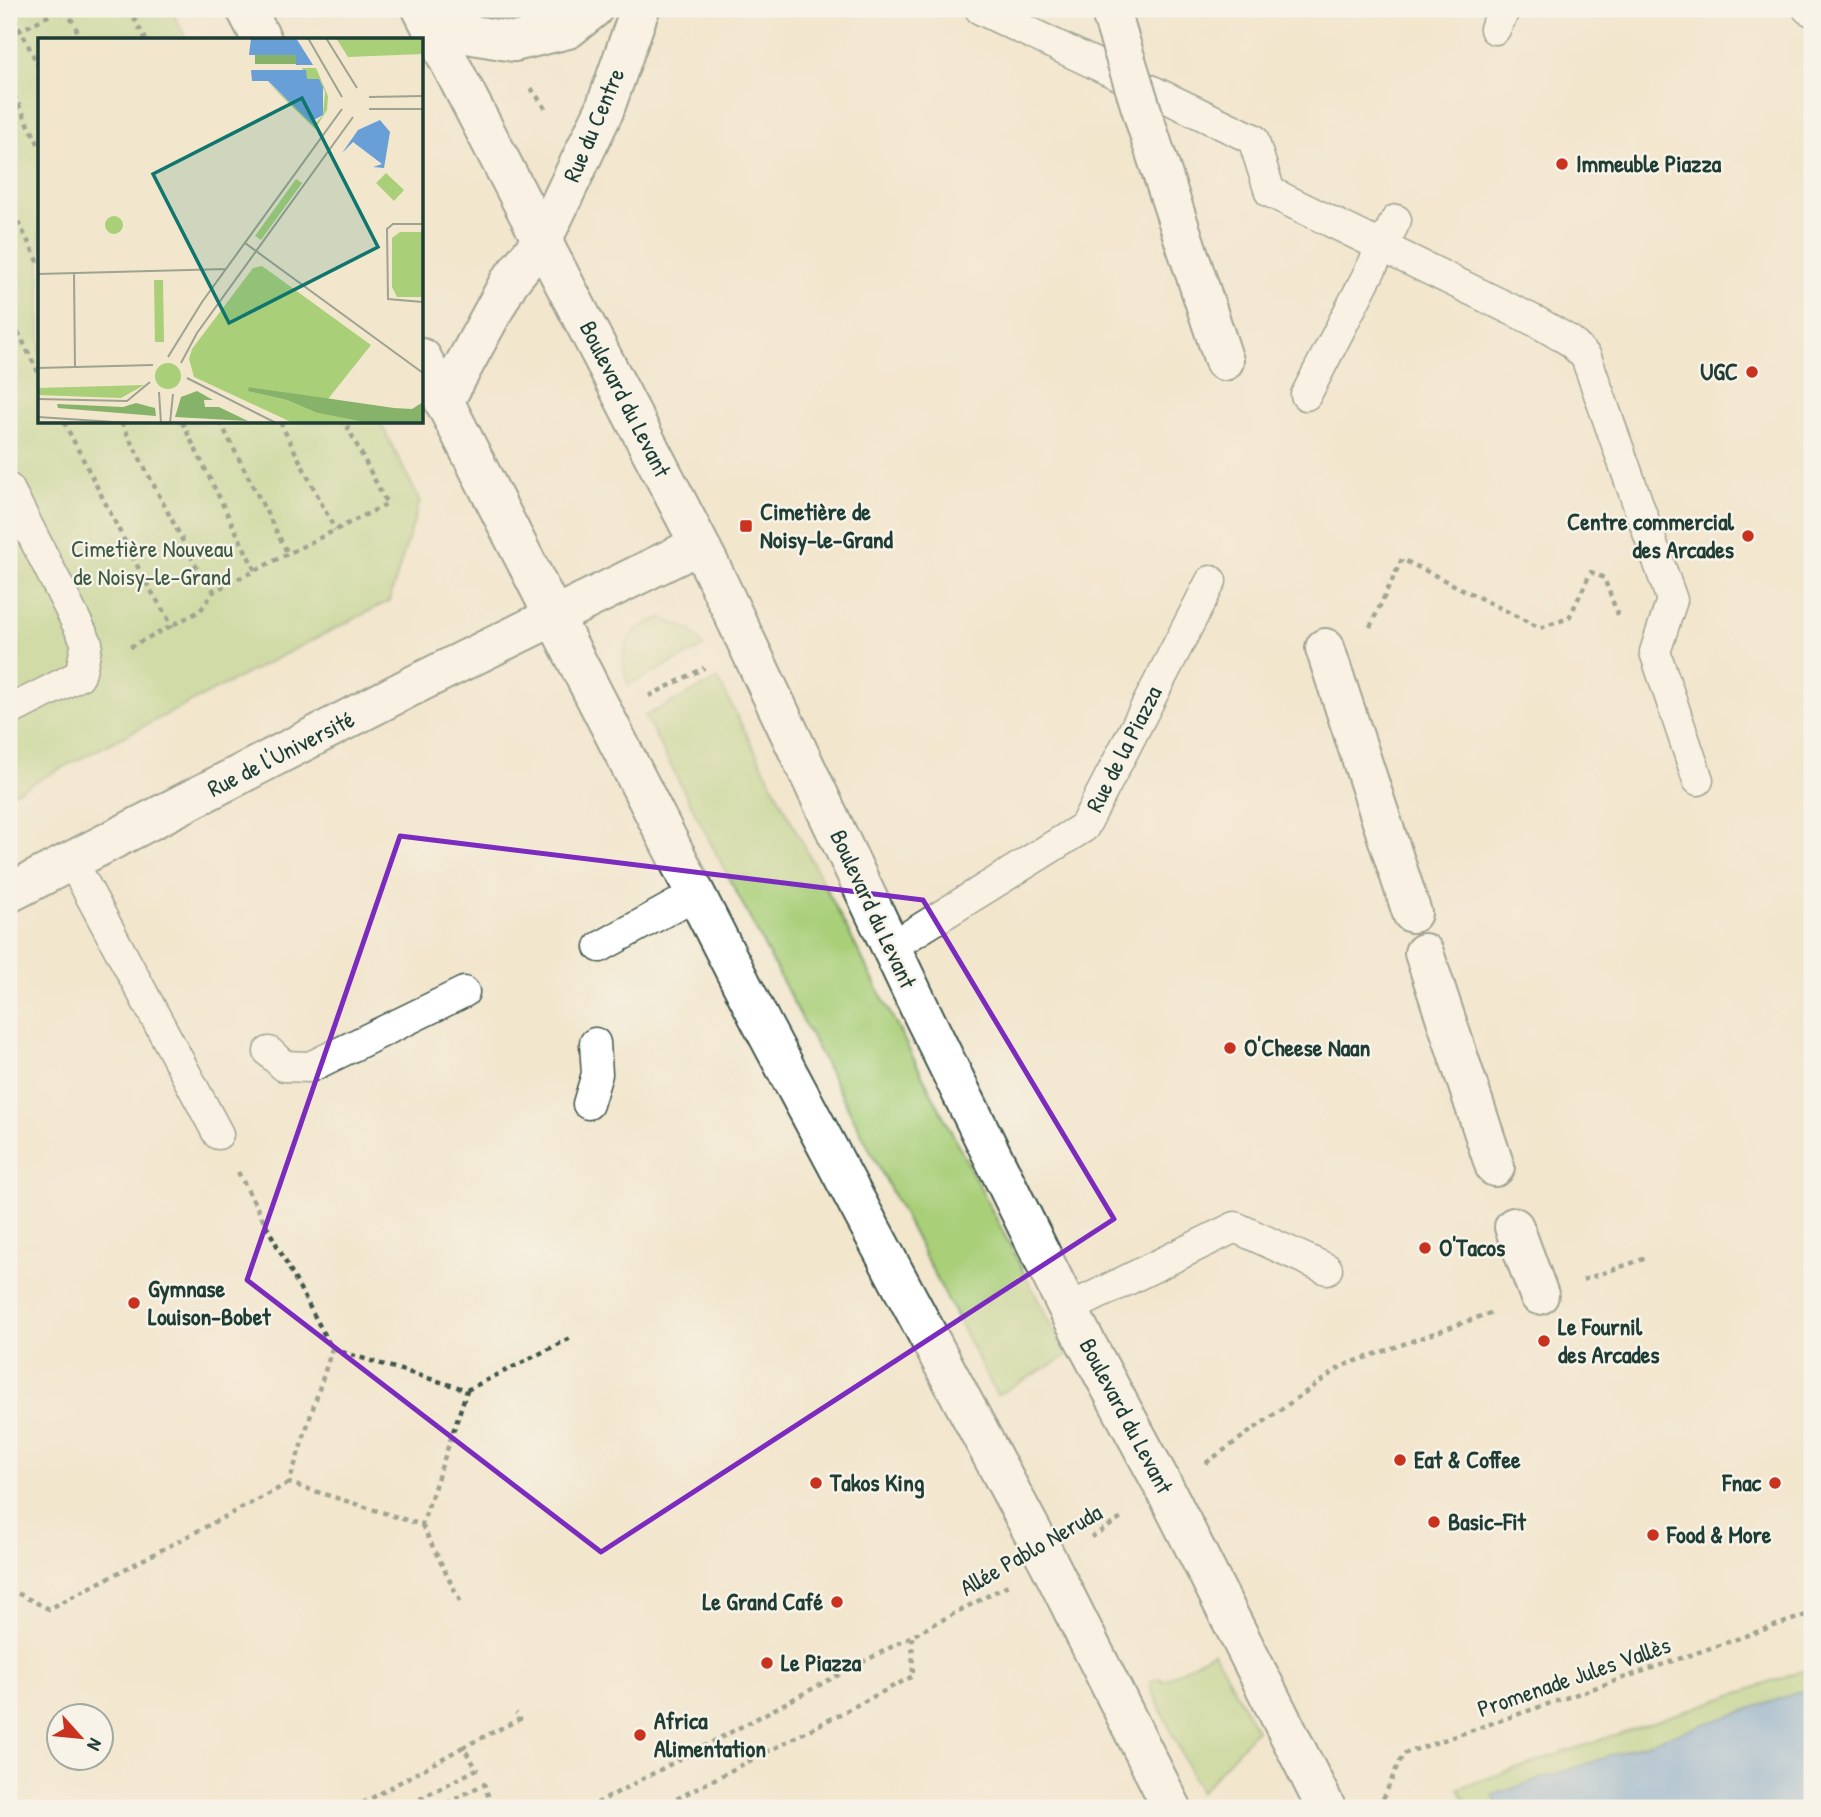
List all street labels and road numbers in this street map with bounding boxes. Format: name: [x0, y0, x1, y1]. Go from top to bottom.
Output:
street label: Rue du Centre: [555, 62, 632, 186]
street label: Boulevard du Levant: [573, 315, 679, 483]
street label: Rue de la Piazza: [1078, 680, 1169, 817]
street label: Rue de l'Université: [202, 702, 360, 804]
street label: Boulevard du Levant: [823, 824, 925, 994]
street label: Boulevard du Levant: [1072, 1332, 1182, 1499]
street label: Allée Pablo Neruda: [954, 1496, 1107, 1603]
street label: Promenade Jules Vallès: [1473, 1628, 1674, 1724]

